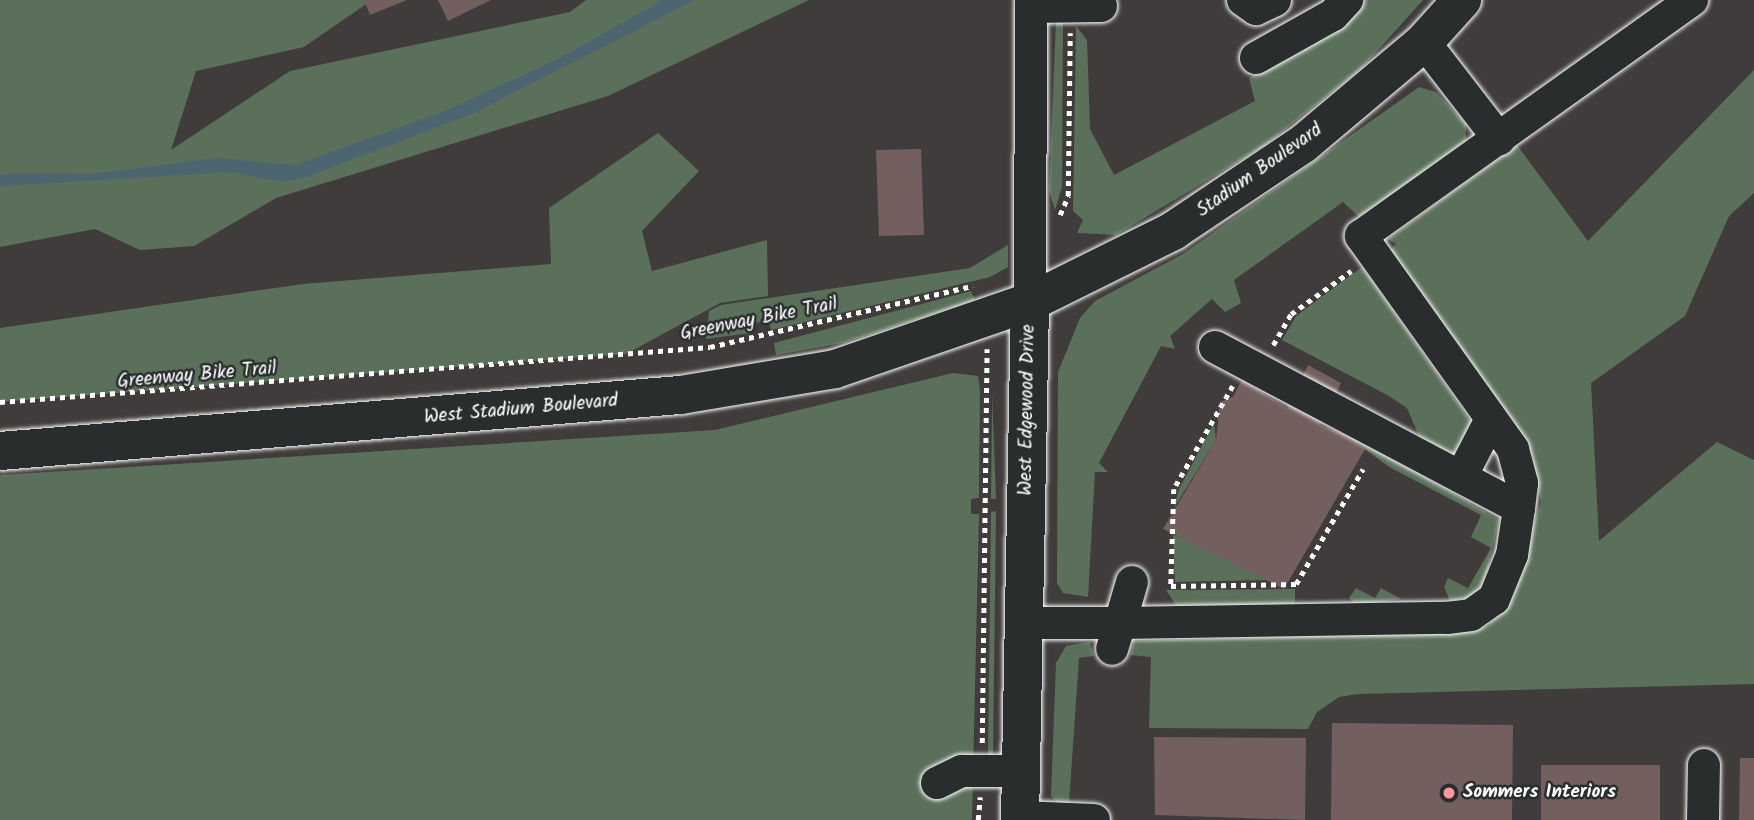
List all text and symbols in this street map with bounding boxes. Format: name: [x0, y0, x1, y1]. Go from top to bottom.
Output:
street label: Stadium Boulevard: [1193, 119, 1327, 223]
street label: Greenway Bike Trail: [678, 294, 840, 346]
street label: West Edgewood Drive: [1015, 324, 1041, 496]
street label: Greenway Bike Trail: [117, 358, 277, 394]
street label: West Stadium Boulevard: [423, 390, 619, 430]
place label: Sommers Interiors: [1463, 782, 1616, 804]
marker: Sommers Interiors: [1441, 785, 1457, 801]

